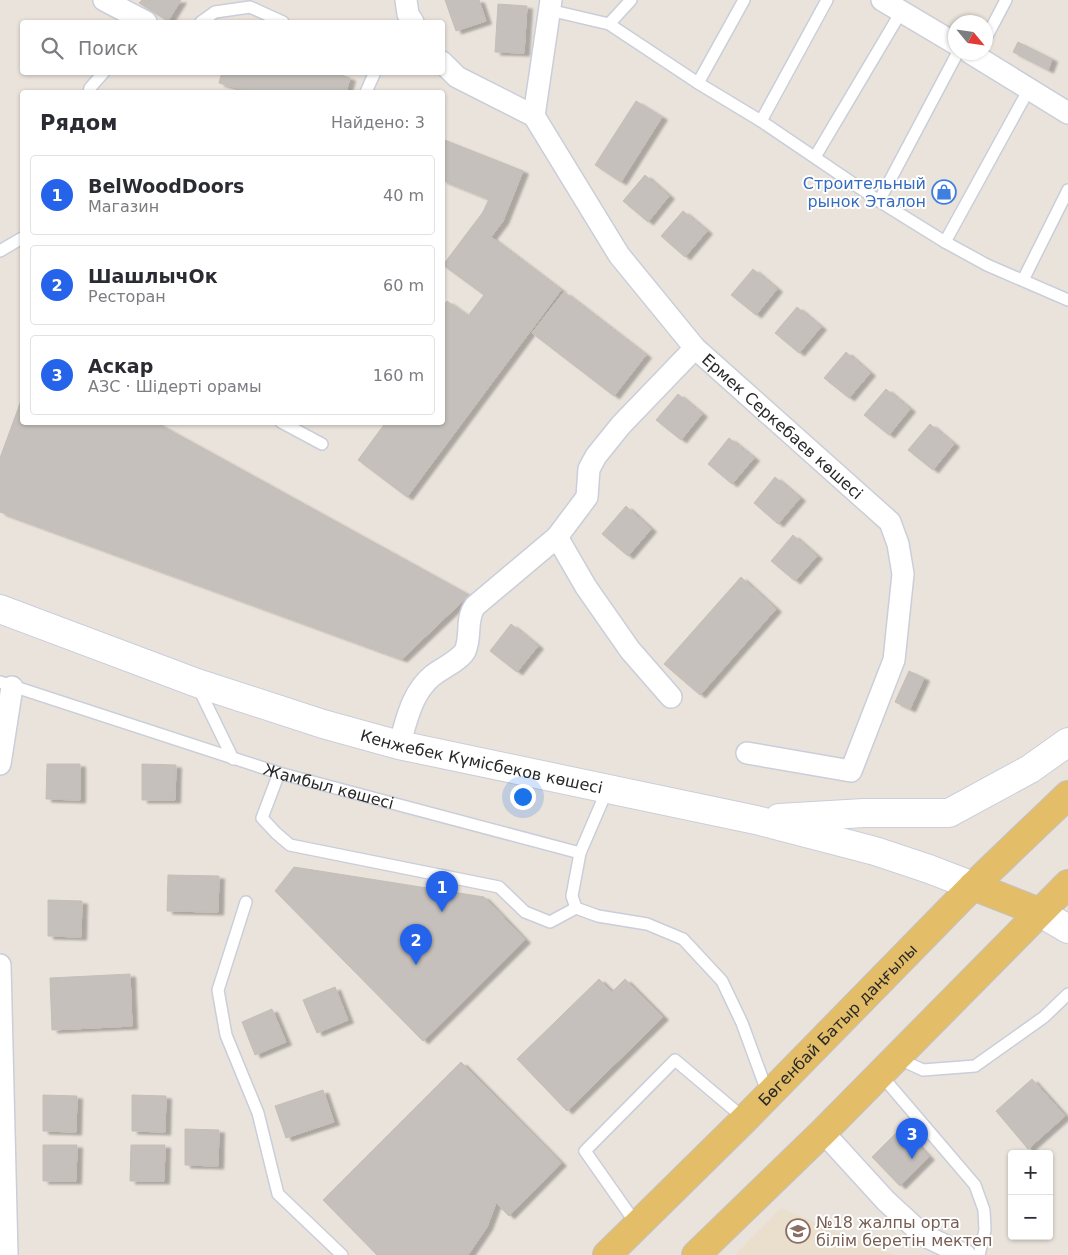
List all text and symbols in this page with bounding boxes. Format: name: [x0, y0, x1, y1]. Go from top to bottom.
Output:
north arrow: [948, 15, 993, 60]
search box: [20, 20, 445, 75]
icon: search: [38, 34, 66, 62]
text: Поиск: [78, 37, 138, 59]
text: Рядом: [40, 111, 117, 135]
text: Найдено: 3: [331, 113, 425, 132]
place label: Строительный рынок Эталон: [803, 174, 926, 211]
text: BelWoodDoors: [88, 175, 244, 197]
shop icon: Строительный рынок Эталон: [931, 179, 957, 205]
text: 1: [51, 186, 63, 205]
text: 40 m: [383, 186, 424, 205]
text: Магазин: [88, 197, 159, 216]
text: ШашлычОк: [88, 265, 218, 287]
text: 2: [51, 276, 63, 295]
text: 60 m: [383, 276, 424, 295]
text: Ресторан: [88, 287, 166, 306]
street label: Ермек Серкебаев көшесі: [698, 350, 867, 503]
text: Аскар: [88, 355, 153, 377]
text: 3: [51, 366, 63, 385]
text: 160 m: [373, 366, 424, 385]
text: АЗС · Шідерті орамы: [88, 377, 262, 396]
street label: Кенжебек Күмісбеков көшесі: [358, 725, 604, 797]
street label: Жамбыл көшесі: [261, 759, 396, 813]
your location: [510, 784, 536, 810]
pin: 1: [426, 871, 458, 912]
pin: 2: [400, 924, 432, 965]
street label: Бөгенбай Батыр даңғылы: [754, 940, 921, 1109]
pin: 3: [896, 1118, 928, 1159]
map controls: [1008, 1150, 1053, 1240]
button: +: [1008, 1150, 1053, 1195]
button: −: [1008, 1195, 1053, 1240]
place label: №18 жалпы орта білім беретін мектеп: [816, 1213, 992, 1250]
school or university icon: №18 жалпы орта білім беретін мектеп: [785, 1218, 811, 1244]

